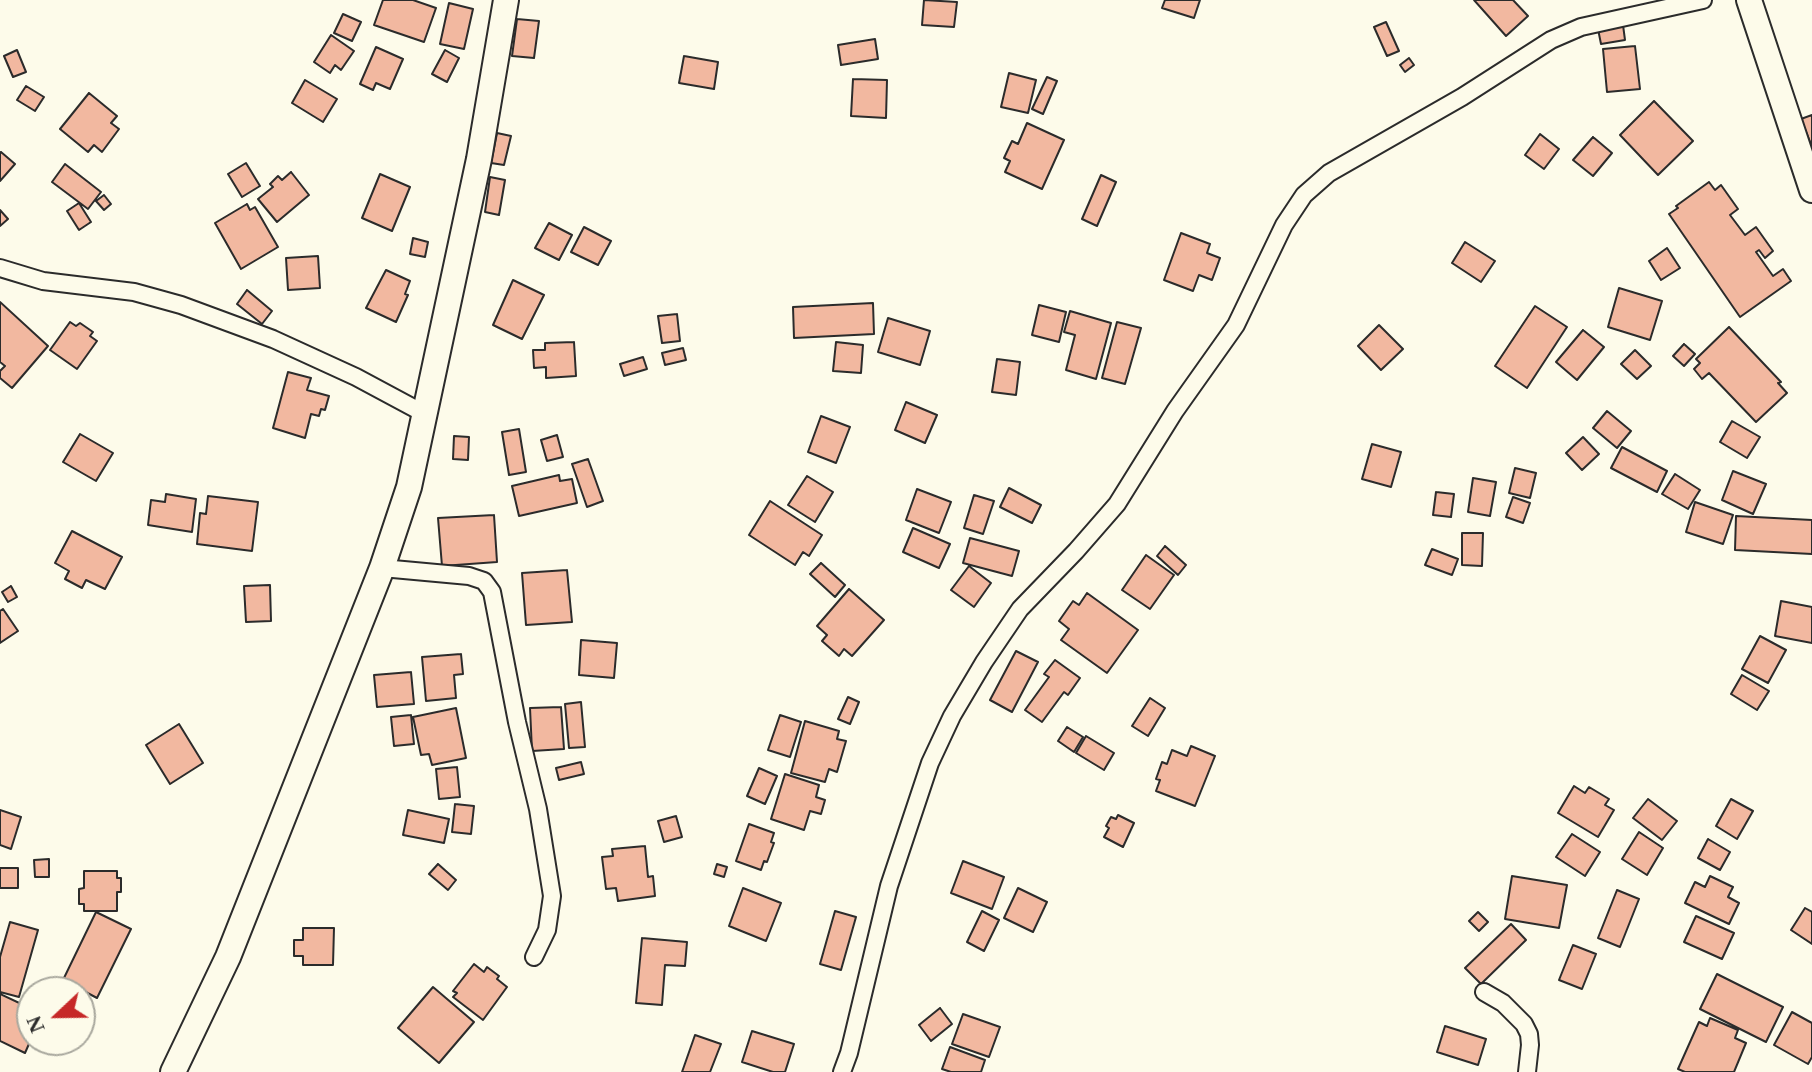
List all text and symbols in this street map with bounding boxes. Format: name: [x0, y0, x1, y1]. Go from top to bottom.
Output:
north arrow: [16, 976, 96, 1056]
text: N: [21, 1012, 50, 1036]

